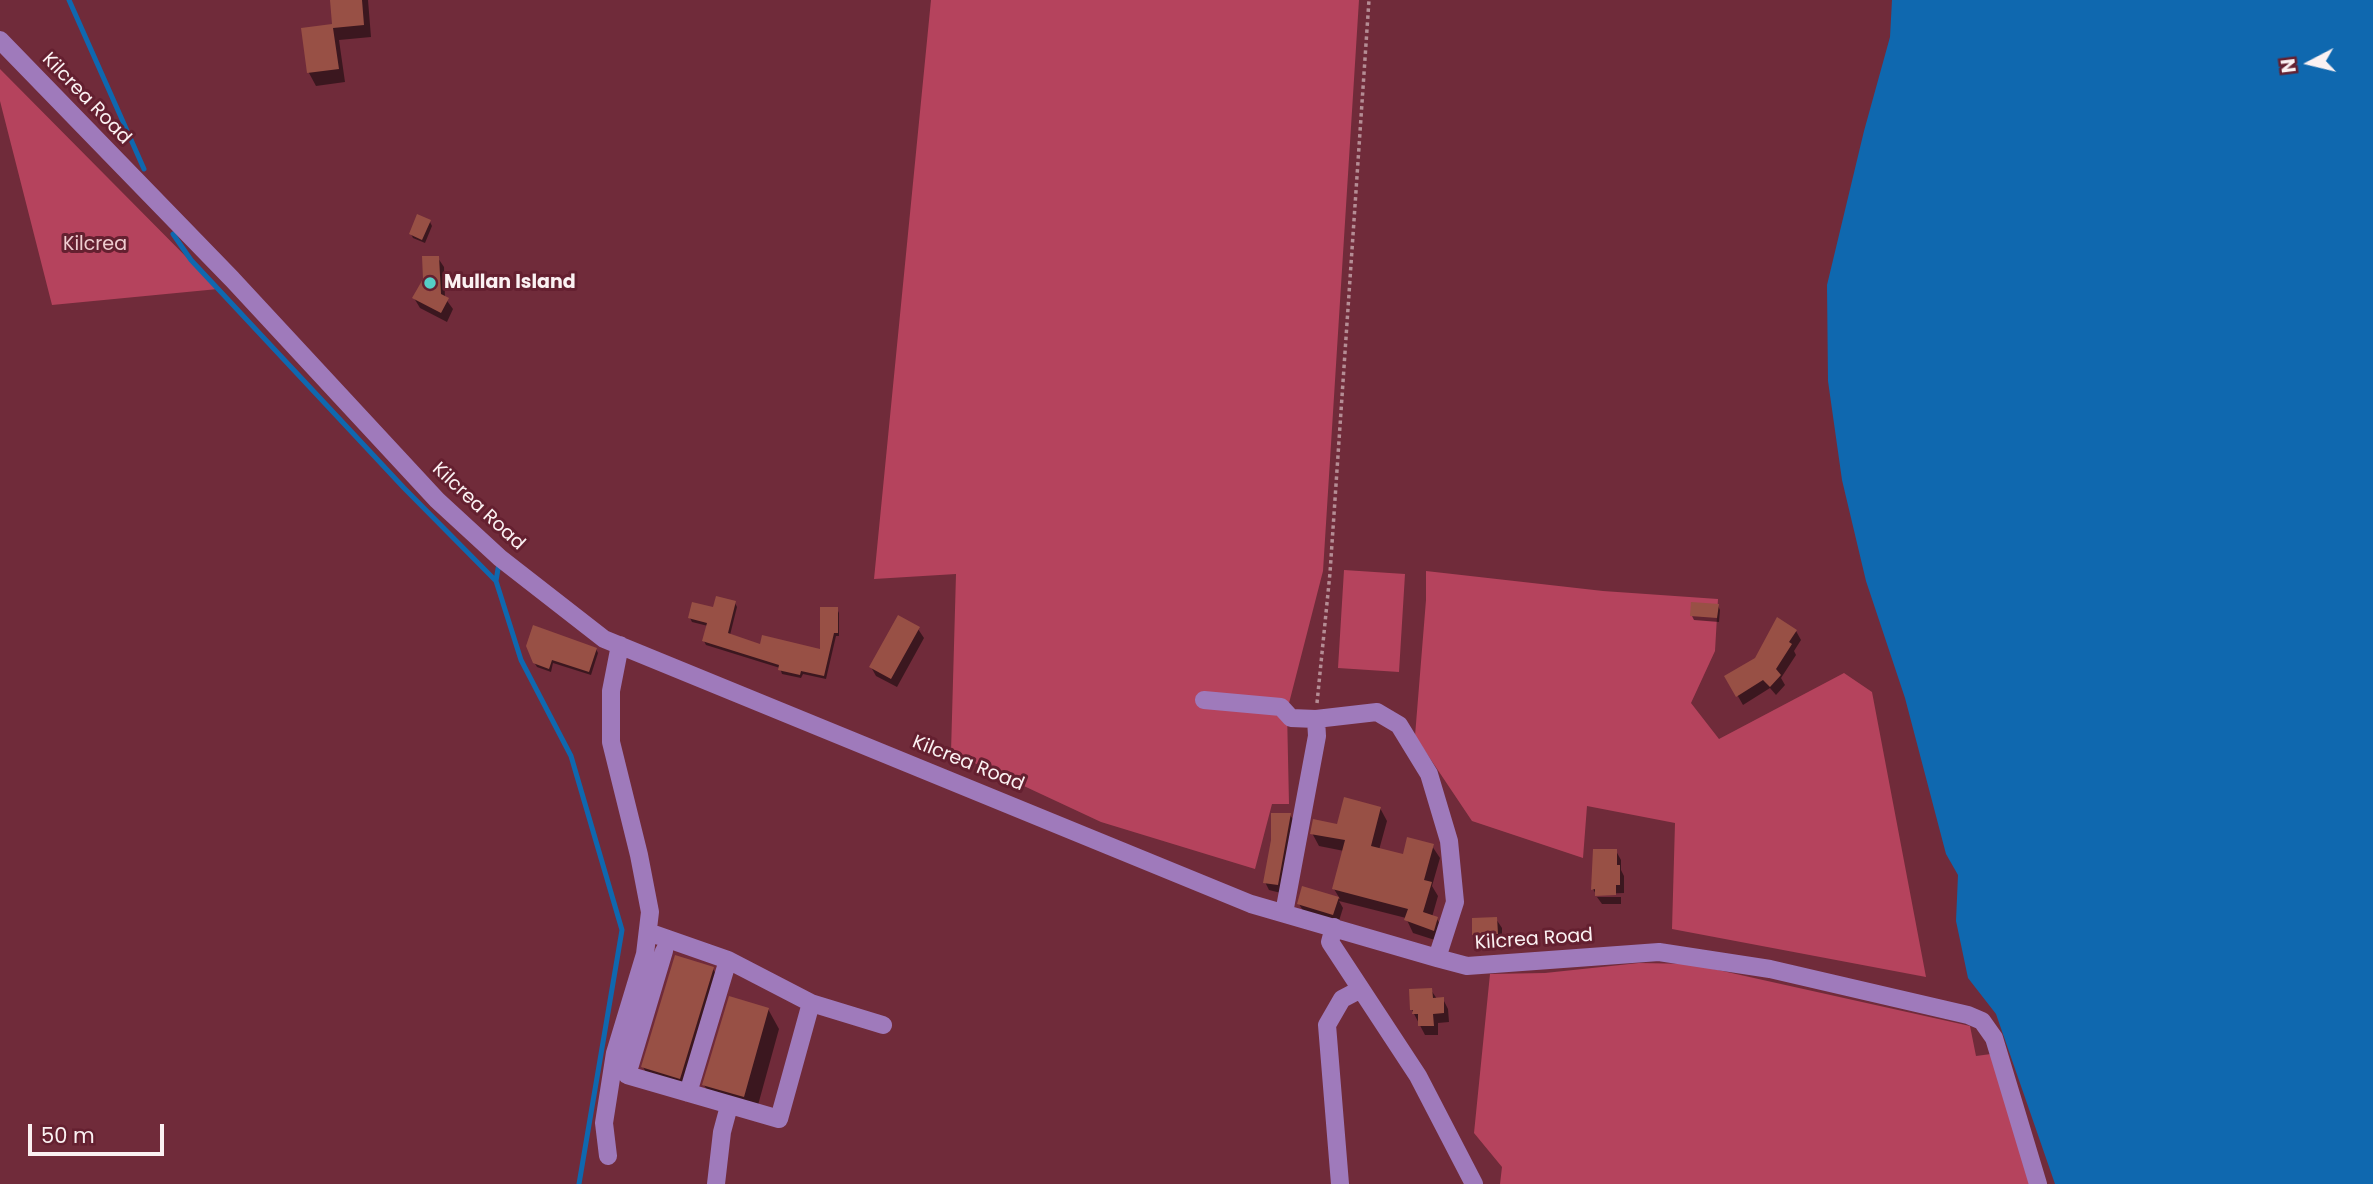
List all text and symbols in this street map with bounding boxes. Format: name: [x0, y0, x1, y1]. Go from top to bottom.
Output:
north arrow: [2275, 28, 2345, 98]
street label: Kilcrea Road: [37, 48, 135, 150]
text: N: [2274, 57, 2303, 74]
park label: Kilcrea: [63, 234, 127, 256]
place label: Mullan Island: [444, 272, 576, 294]
marker: Mullan Island: [422, 275, 438, 291]
street label: Kilcrea Road: [427, 458, 529, 556]
street label: Kilcrea Road: [909, 731, 1027, 797]
street label: Kilcrea Road: [1474, 924, 1594, 956]
scale bar: [32, 1110, 168, 1154]
text: 50 m: [41, 1121, 95, 1150]

